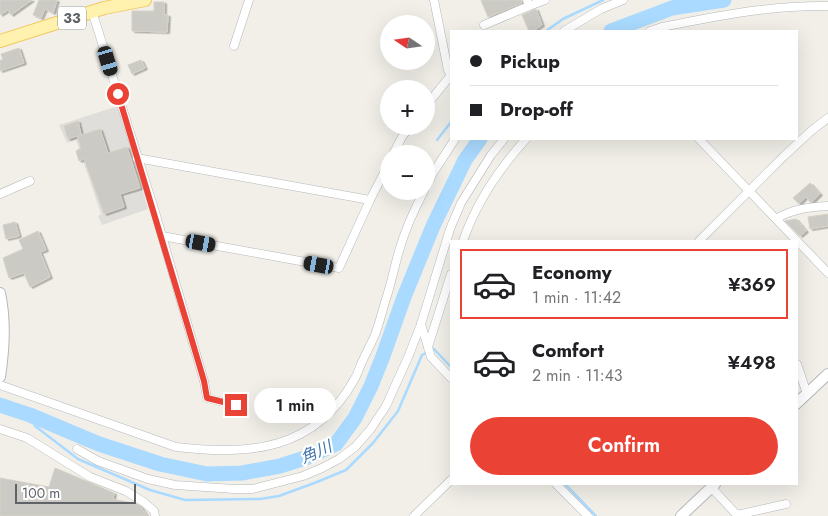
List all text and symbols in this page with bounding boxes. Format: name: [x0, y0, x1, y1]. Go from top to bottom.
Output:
road number: 33: [58, 7, 86, 30]
north arrow: [380, 15, 435, 70]
map controls: [380, 15, 435, 200]
car: [96, 44, 119, 78]
text: Pickup: [500, 48, 560, 75]
button: +: [380, 80, 435, 135]
route start: [107, 83, 129, 105]
text: Drop-off: [500, 96, 573, 123]
button: −: [380, 145, 435, 200]
car: [184, 233, 217, 253]
car: [302, 255, 335, 275]
text: Economy: [532, 259, 612, 286]
icon: car: [472, 262, 517, 307]
text: ¥369: [728, 271, 776, 298]
text: 1 min · 11:42: [532, 286, 621, 309]
text: Comfort: [532, 337, 604, 364]
icon: car: [472, 340, 517, 385]
text: ¥498: [728, 349, 776, 376]
text: 2 min · 11:43: [532, 364, 623, 387]
callout: 1 min: [254, 388, 336, 422]
route end: [225, 394, 247, 416]
text: 1 min: [276, 394, 314, 417]
button: Confirm: [470, 417, 778, 475]
water label: 角川: [297, 434, 337, 469]
scale bar: [15, 481, 136, 504]
text: 100 m: [22, 483, 60, 503]

